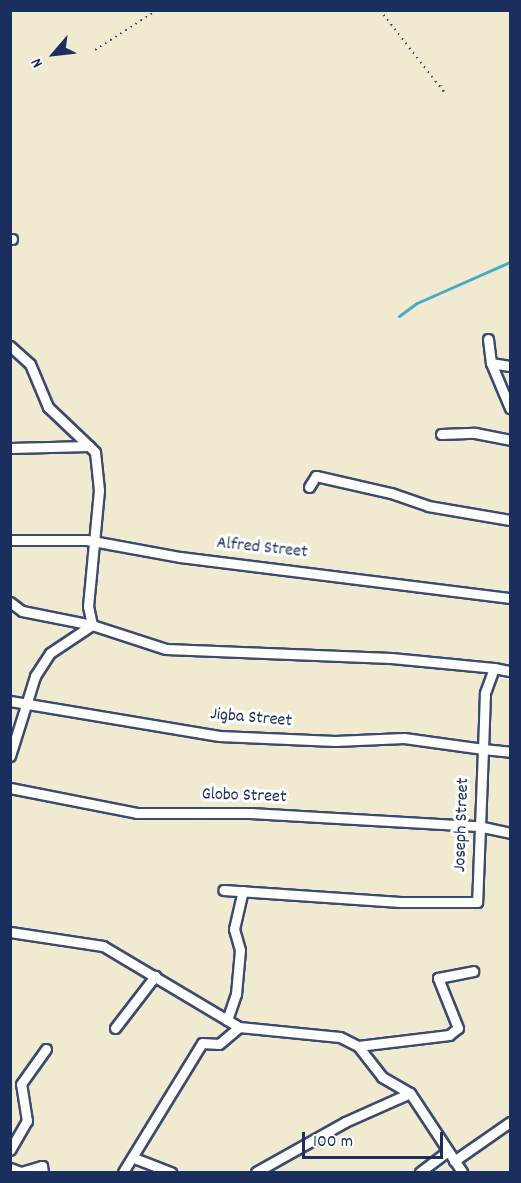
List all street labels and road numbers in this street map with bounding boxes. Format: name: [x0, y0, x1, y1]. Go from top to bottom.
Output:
street label: Alfred Street: [215, 533, 309, 565]
street label: Jigba Street: [209, 705, 293, 733]
street label: Joseph Street: [451, 777, 475, 873]
street label: Globo Street: [201, 785, 287, 809]

